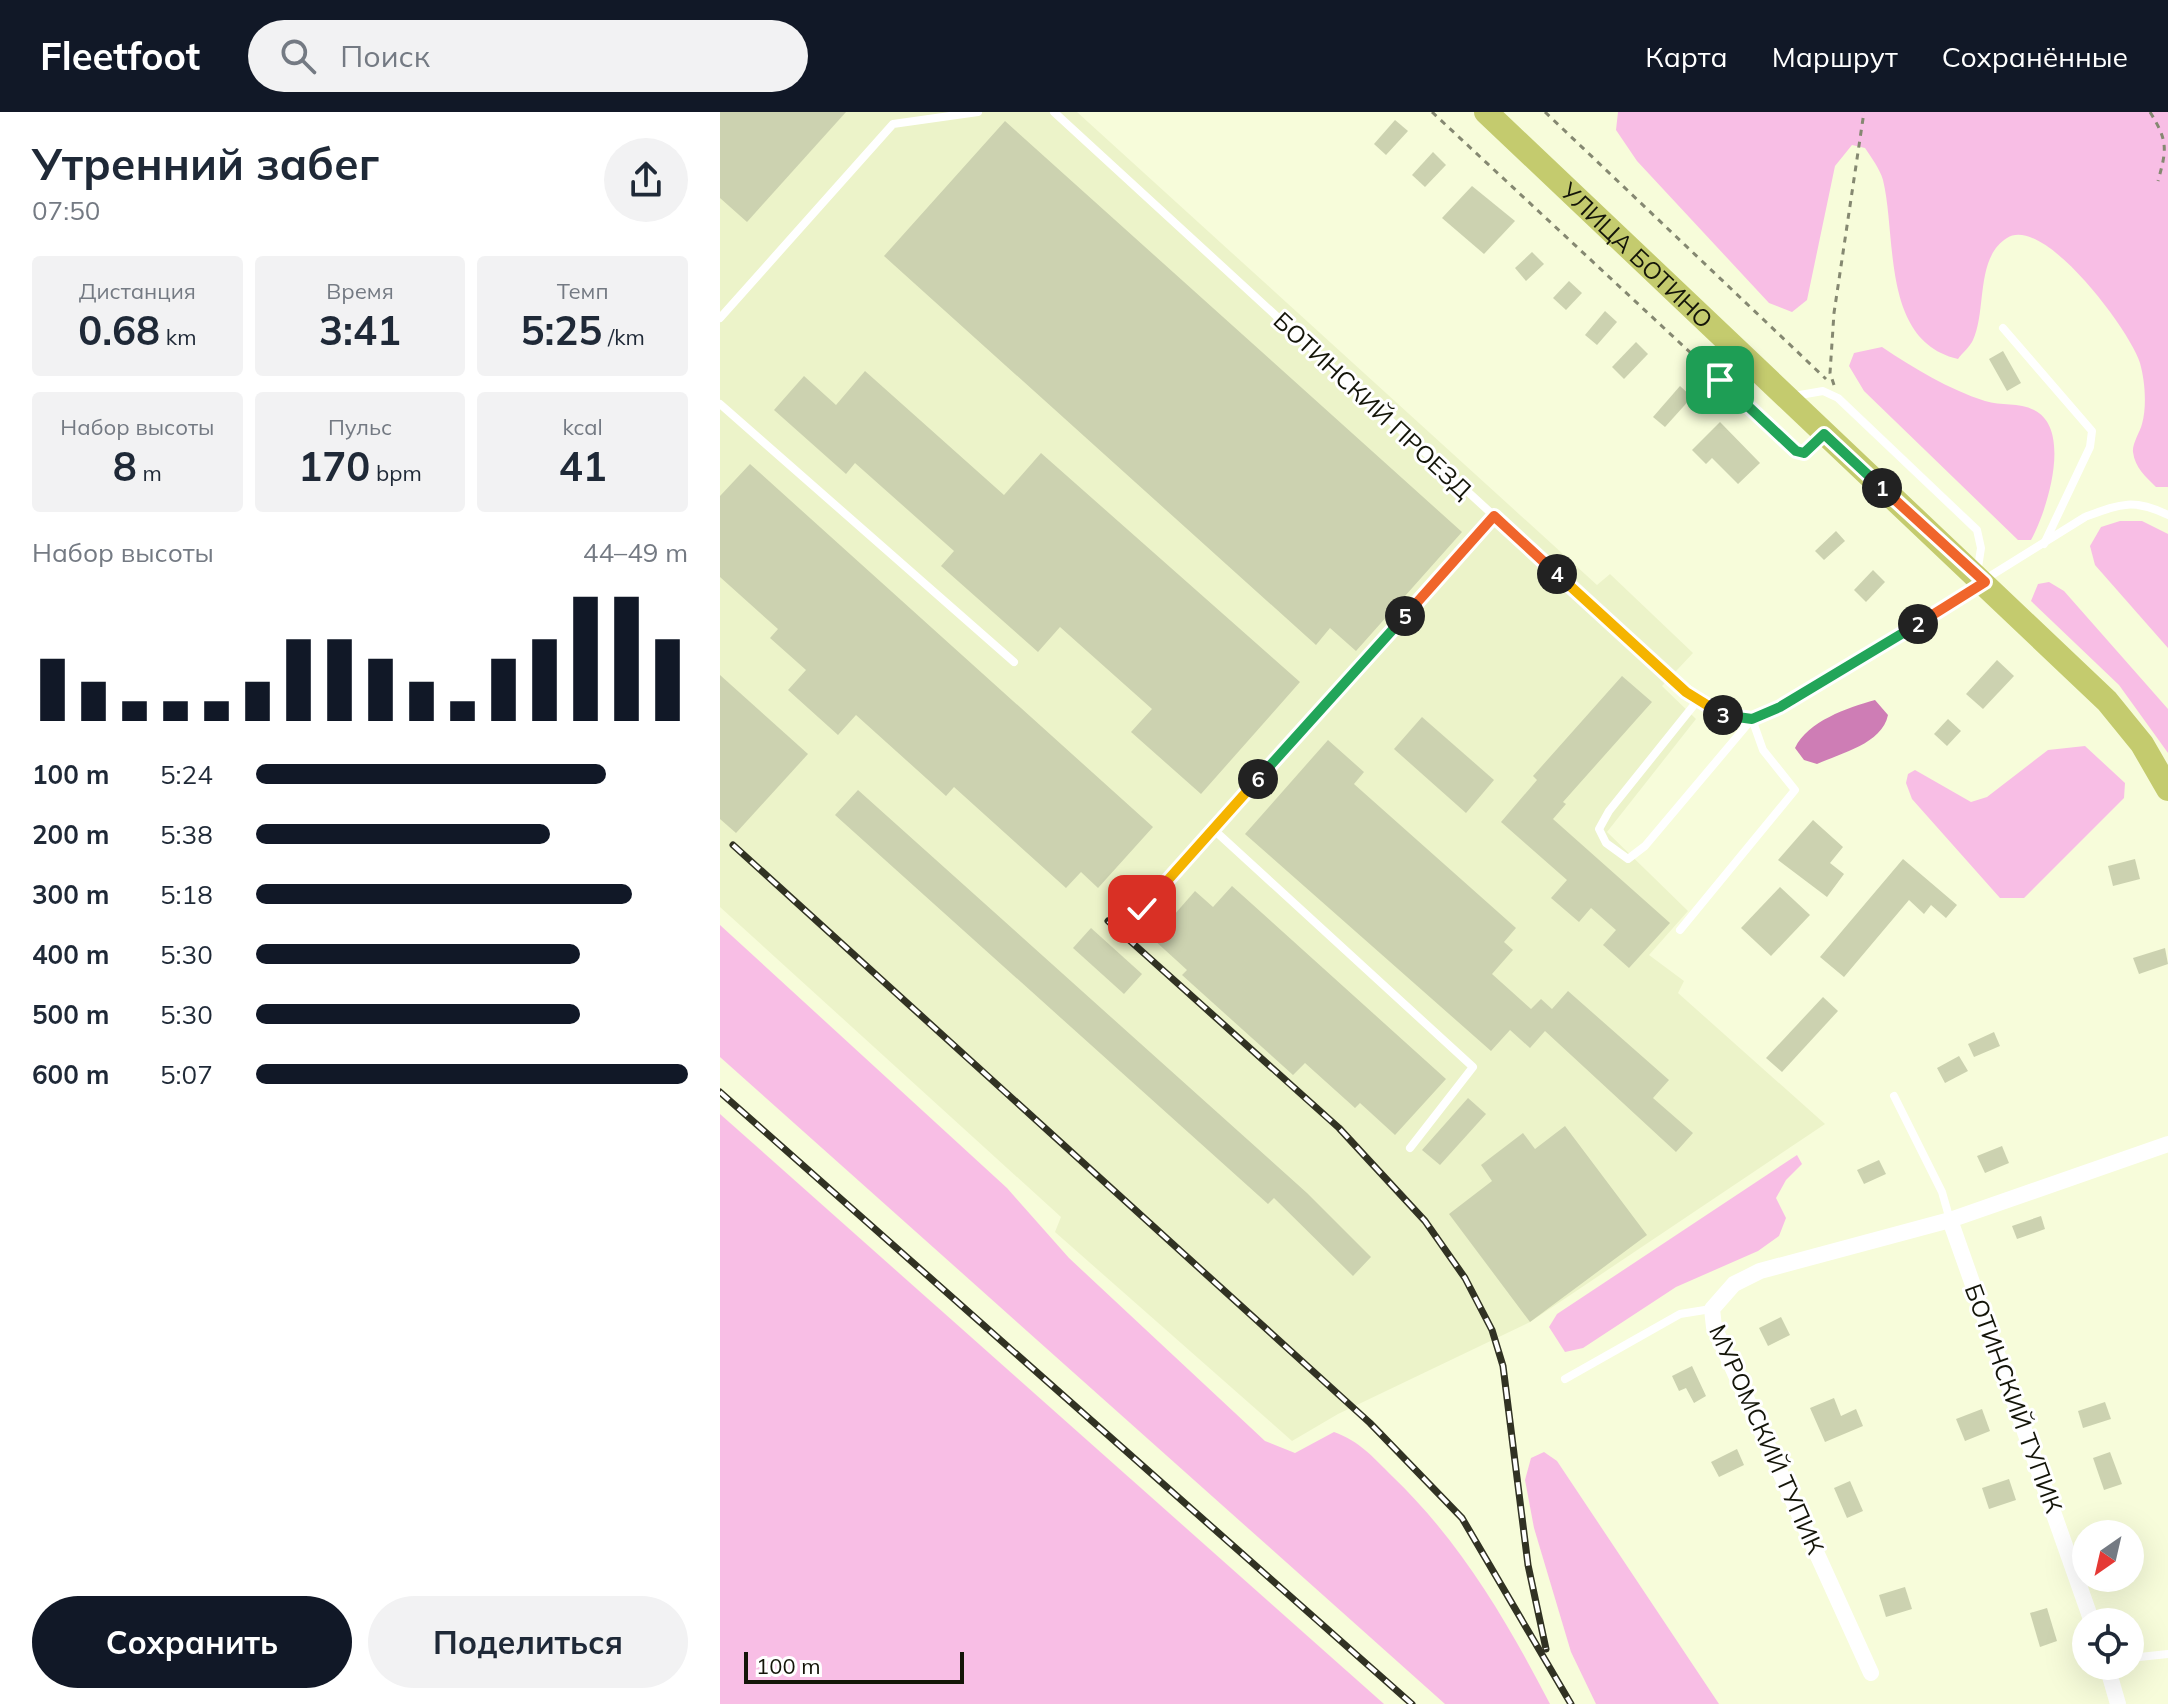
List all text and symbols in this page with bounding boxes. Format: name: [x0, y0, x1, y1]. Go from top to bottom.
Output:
search box: [248, 20, 808, 92]
text: Fleetfoot: [40, 32, 200, 80]
icon: search: [276, 34, 320, 78]
text: Поиск: [340, 37, 430, 75]
text: Карта: [1645, 39, 1728, 74]
text: Маршрут: [1772, 39, 1898, 74]
text: Сохранённые: [1942, 39, 2128, 74]
text: Утренний забег: [32, 136, 379, 191]
button: share: [604, 138, 688, 222]
street label: УЛИЦА БОТИНО: [1554, 175, 1719, 334]
text: 07:50: [32, 194, 100, 227]
text: Дистанция: [79, 277, 196, 305]
text: Время: [326, 277, 394, 305]
text: Темп: [557, 277, 609, 305]
text: 0.68: [78, 305, 160, 355]
text: 3:41: [319, 305, 401, 355]
text: 5:25: [520, 305, 602, 355]
street label: БОТИНСКИЙ ПРОЕЗД: [1268, 305, 1478, 505]
text: km: [160, 323, 196, 351]
text: /km: [602, 323, 645, 351]
pin: [1686, 346, 1754, 414]
icon: arrive: [1698, 358, 1742, 402]
text: Набор высоты: [60, 413, 214, 441]
text: Пульс: [328, 413, 392, 441]
text: kcal: [563, 413, 603, 441]
text: 8: [113, 441, 137, 491]
text: 170: [298, 441, 370, 491]
text: 41: [559, 441, 607, 491]
text: m: [137, 459, 162, 487]
text: bpm: [370, 459, 422, 487]
pin: 1: [1862, 468, 1902, 508]
text: 1: [1875, 474, 1889, 502]
text: Набор высоты: [32, 536, 214, 569]
text: 44–49 m: [583, 536, 688, 569]
pin: 4: [1537, 554, 1577, 594]
text: 4: [1550, 560, 1564, 588]
pin: 5: [1385, 596, 1425, 636]
text: 5: [1398, 602, 1412, 630]
pin: 2: [1898, 604, 1938, 644]
text: 2: [1911, 610, 1925, 638]
pin: 3: [1703, 695, 1743, 735]
text: 3: [1716, 701, 1730, 729]
text: 100 m: [32, 758, 109, 791]
text: 5:24: [160, 758, 213, 791]
pin: 6: [1238, 759, 1278, 799]
text: 6: [1251, 765, 1265, 793]
text: 200 m: [32, 818, 109, 851]
text: 5:38: [160, 818, 213, 851]
pin: [1108, 875, 1176, 943]
text: 300 m: [32, 878, 109, 911]
text: 5:18: [160, 878, 213, 911]
icon: check: [1120, 887, 1164, 931]
text: 400 m: [32, 938, 109, 971]
text: 5:30: [160, 938, 213, 971]
text: 500 m: [32, 998, 109, 1031]
text: 5:30: [160, 998, 213, 1031]
text: 600 m: [32, 1058, 109, 1091]
text: 5:07: [160, 1058, 213, 1091]
street label: БОТИНСКИЙ ТУПИК: [1959, 1279, 2069, 1517]
street label: МУРОМСКИЙ ТУПИК: [1703, 1320, 1831, 1558]
north arrow: [2072, 1520, 2144, 1592]
map controls: [2072, 1520, 2144, 1680]
button: Сохранить: [32, 1596, 352, 1688]
button: Поделиться: [368, 1596, 688, 1688]
button: locate: [2072, 1608, 2144, 1680]
scale bar: [744, 1648, 964, 1684]
text: 100 m: [756, 1652, 821, 1680]

